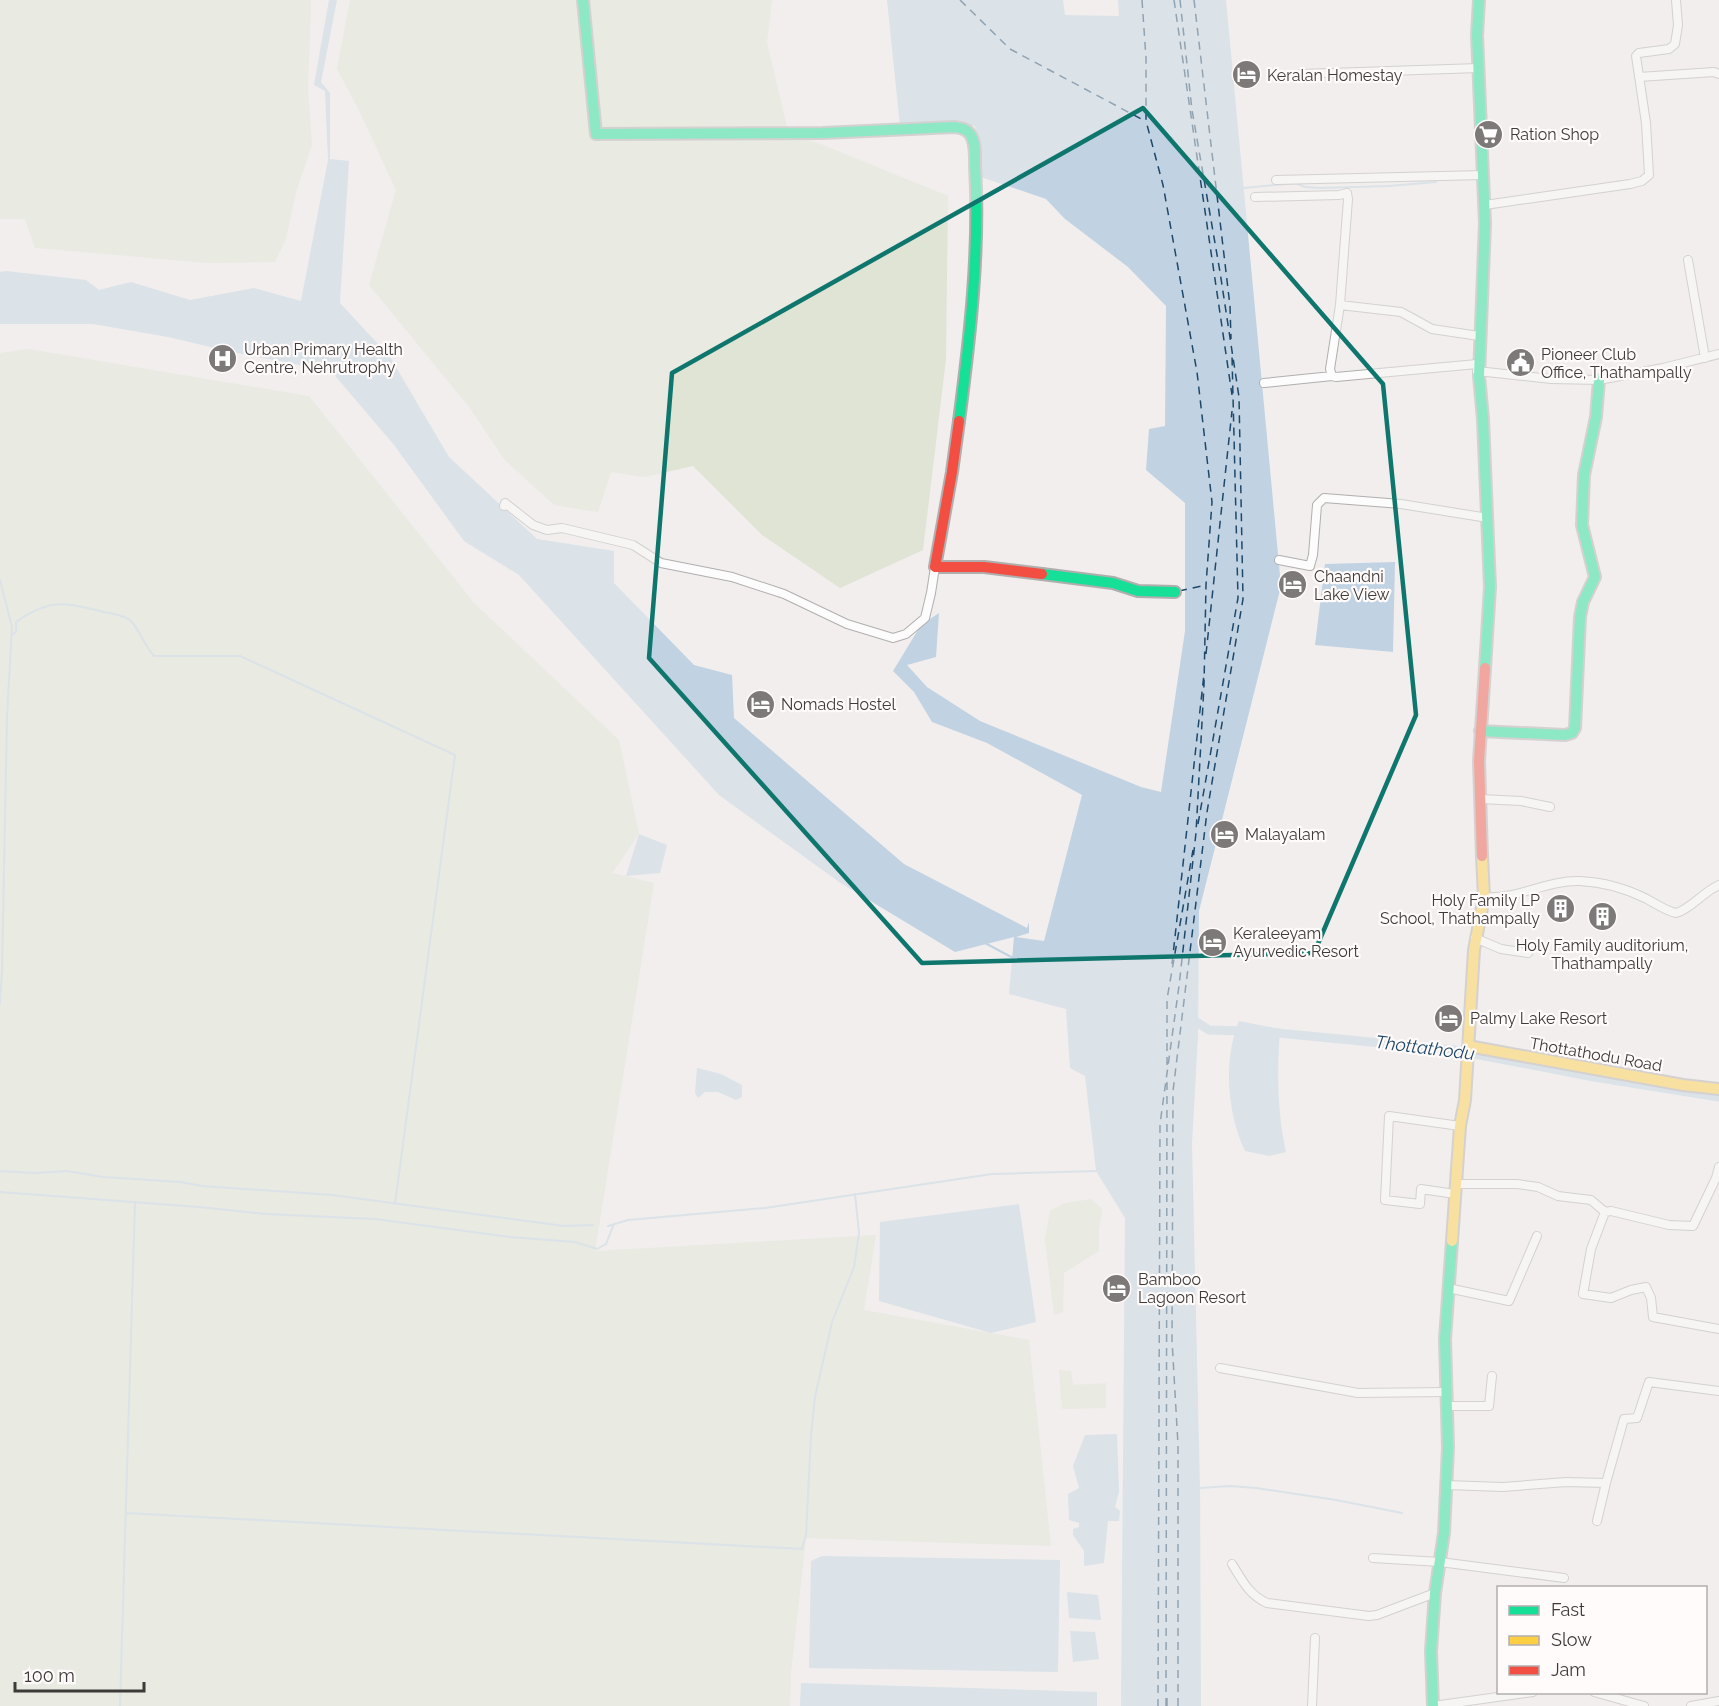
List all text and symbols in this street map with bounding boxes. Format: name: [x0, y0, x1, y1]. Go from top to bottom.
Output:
hotel icon: Keralan Homestay: [1230, 59, 1262, 91]
place label: Keralan Homestay: [1267, 66, 1403, 85]
supermarket icon: Ration Shop: [1473, 118, 1505, 150]
place label: Ration Shop: [1510, 125, 1599, 144]
place label: Urban Primary Health Centre, Nehrutrophy: [244, 340, 403, 377]
hospital icon: Urban Primary Health Centre, Nehrutrophy: [207, 342, 239, 374]
place label: Pioneer Club Office, Thathampally: [1541, 345, 1692, 382]
public building icon: Pioneer Club Office, Thathampally: [1504, 347, 1536, 379]
place label: Chaandni Lake View: [1314, 567, 1390, 604]
hotel icon: Chaandni Lake View: [1277, 569, 1309, 601]
hotel icon: Nomads Hostel: [744, 688, 776, 720]
place label: Nomads Hostel: [781, 695, 896, 714]
hotel icon: Malayalam: [1208, 818, 1240, 850]
place label: Malayalam: [1245, 825, 1325, 844]
place label: Holy Family LP School, Thathampally: [1380, 891, 1540, 928]
building icon: Holy Family LP School, Thathampally: [1545, 893, 1577, 925]
building icon: Holy Family auditorium, Thathampally: [1586, 901, 1618, 933]
place label: Keraleeyam Ayurvedic Resort: [1233, 924, 1359, 961]
hotel icon: Keraleeyam Ayurvedic Resort: [1196, 926, 1228, 958]
place label: Holy Family auditorium, Thathampally: [1516, 936, 1688, 973]
hotel icon: Palmy Lake Resort: [1433, 1002, 1465, 1034]
place label: Palmy Lake Resort: [1470, 1009, 1608, 1028]
water label: Thottathodu: [1374, 1031, 1476, 1064]
street label: Thottathodu Road: [1528, 1034, 1664, 1075]
place label: Bamboo Lagoon Resort: [1138, 1270, 1247, 1307]
hotel icon: Bamboo Lagoon Resort: [1101, 1272, 1133, 1304]
legend: [1497, 1586, 1707, 1694]
text: Fast: [1551, 1599, 1585, 1620]
text: Slow: [1551, 1629, 1592, 1650]
scale bar: [15, 1655, 144, 1693]
text: Jam: [1551, 1659, 1586, 1680]
text: 100 m: [24, 1665, 75, 1686]

